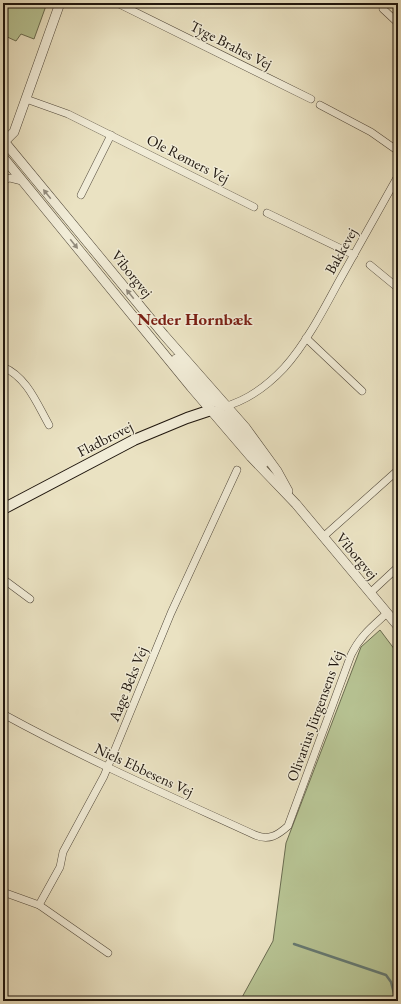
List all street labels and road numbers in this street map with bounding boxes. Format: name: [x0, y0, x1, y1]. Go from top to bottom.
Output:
street label: Tyge Brahes Vej: [187, 16, 275, 73]
street label: Ole Rømers Vej: [144, 130, 233, 187]
street label: Bakkevej: [320, 224, 361, 277]
street label: Viborgvej: [108, 246, 157, 301]
street label: Fladbrovej: [74, 416, 136, 461]
street label: Viborgvej: [332, 528, 383, 583]
street label: Aage Beks Vej: [104, 644, 151, 725]
street label: Olivarius Jürgensens Vej: [282, 648, 347, 784]
street label: Niels Ebbesens Vej: [92, 738, 197, 801]

